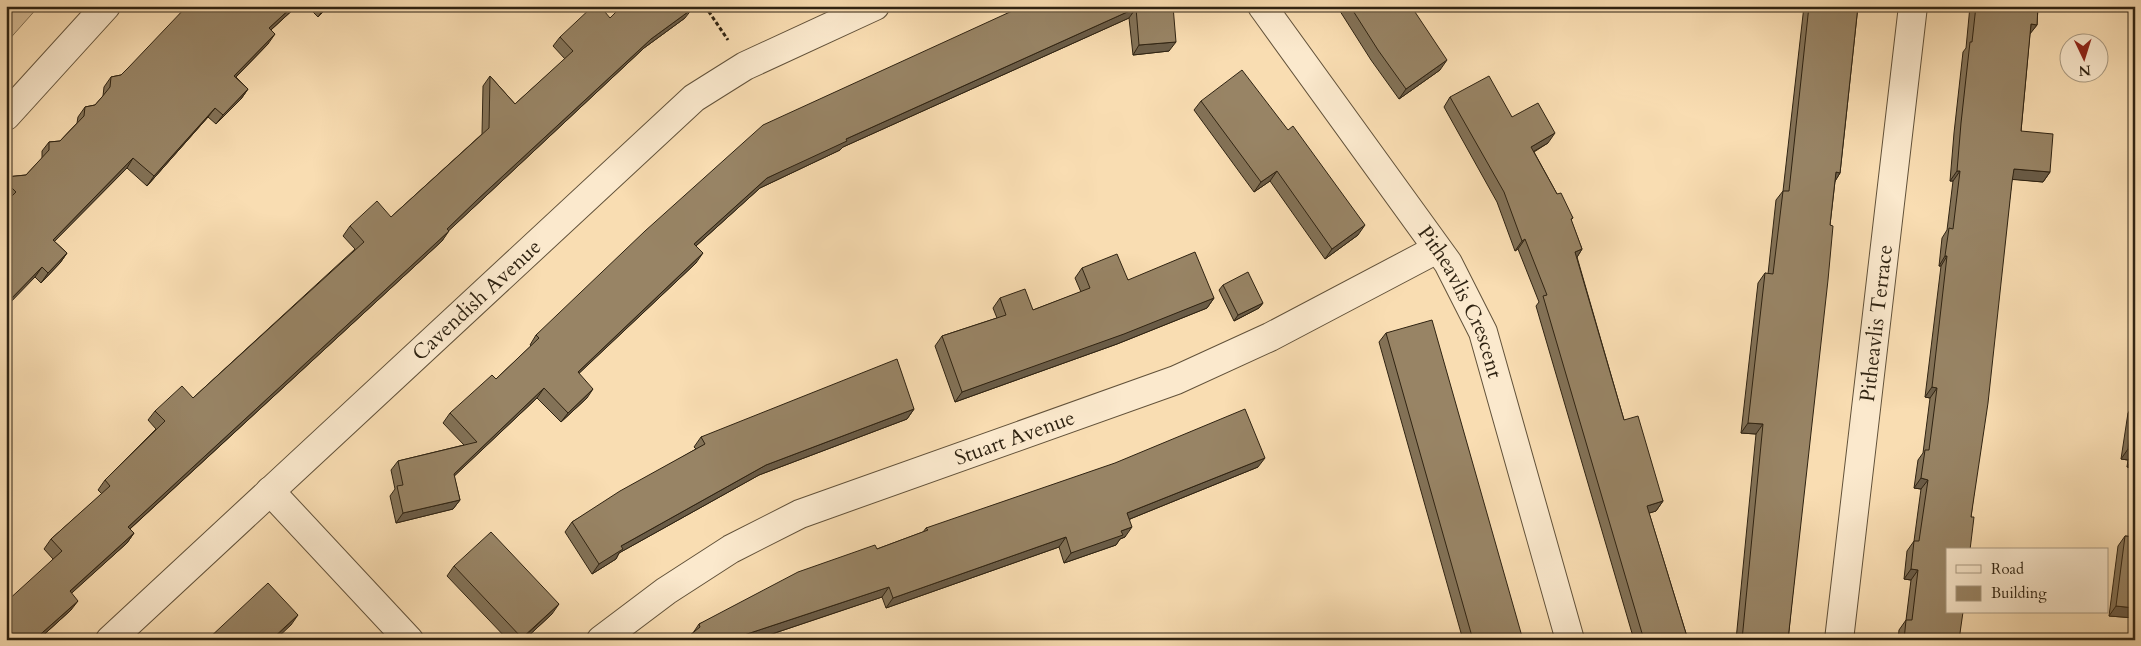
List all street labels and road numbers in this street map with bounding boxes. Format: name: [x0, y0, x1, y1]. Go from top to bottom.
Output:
street label: Pitheavlis Crescent: [1411, 220, 1509, 382]
street label: Cavendish Avenue: [406, 233, 548, 368]
street label: Pitheavlis Terrace: [1853, 243, 1900, 403]
street label: Stuart Avenue: [951, 403, 1079, 473]

